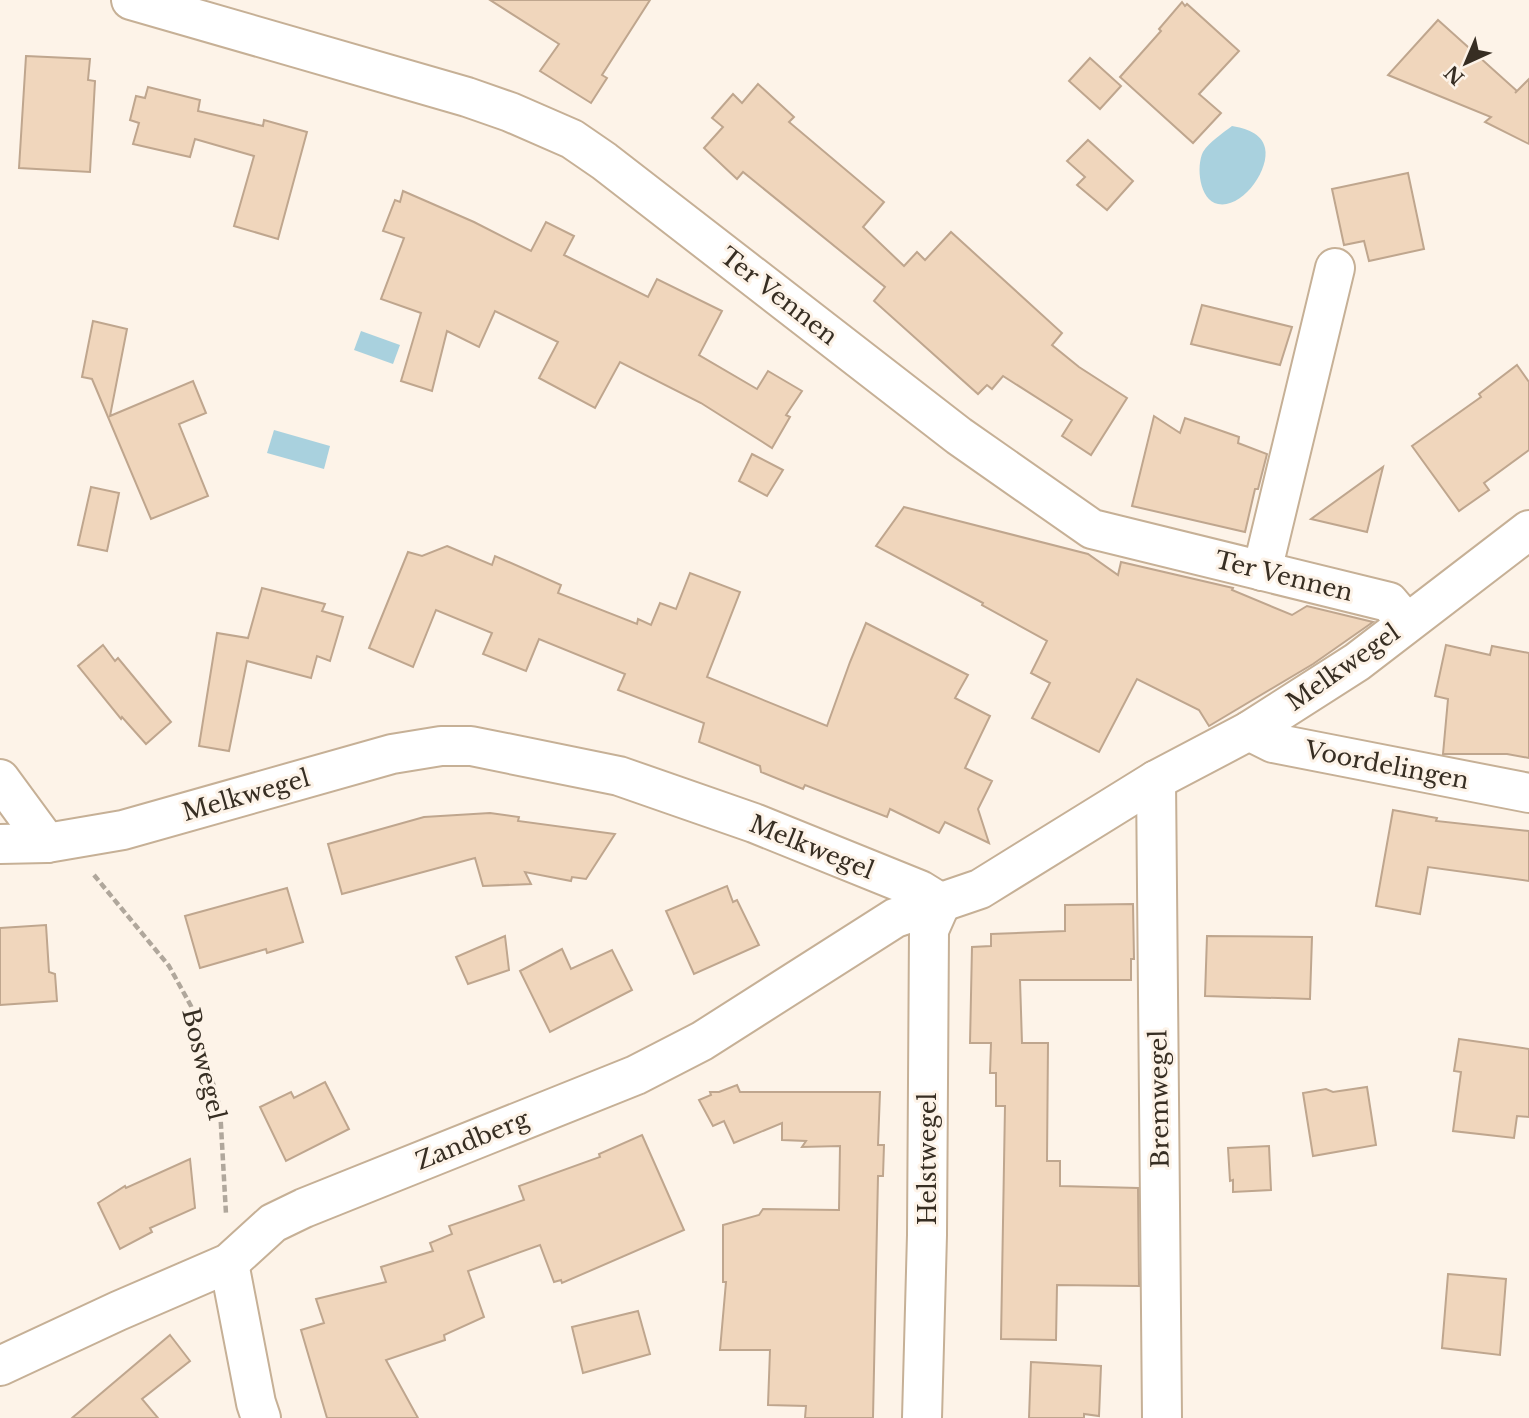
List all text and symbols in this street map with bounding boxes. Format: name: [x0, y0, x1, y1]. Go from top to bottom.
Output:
north arrow: [1431, 28, 1501, 98]
text: N: [1440, 60, 1469, 89]
street label: Ter Vennen: [714, 241, 844, 351]
street label: Ter Vennen: [1212, 545, 1356, 607]
street label: Melkwegel: [1281, 617, 1405, 717]
street label: Voordelingen: [1302, 735, 1471, 795]
street label: Melkwegel: [179, 763, 313, 827]
street label: Melkwegel: [746, 809, 879, 885]
street label: Boswegel: [176, 1005, 232, 1123]
street label: Bremwegel: [1143, 1029, 1175, 1168]
street label: Helstwegel: [913, 1092, 942, 1225]
street label: Zandberg: [411, 1104, 534, 1176]

